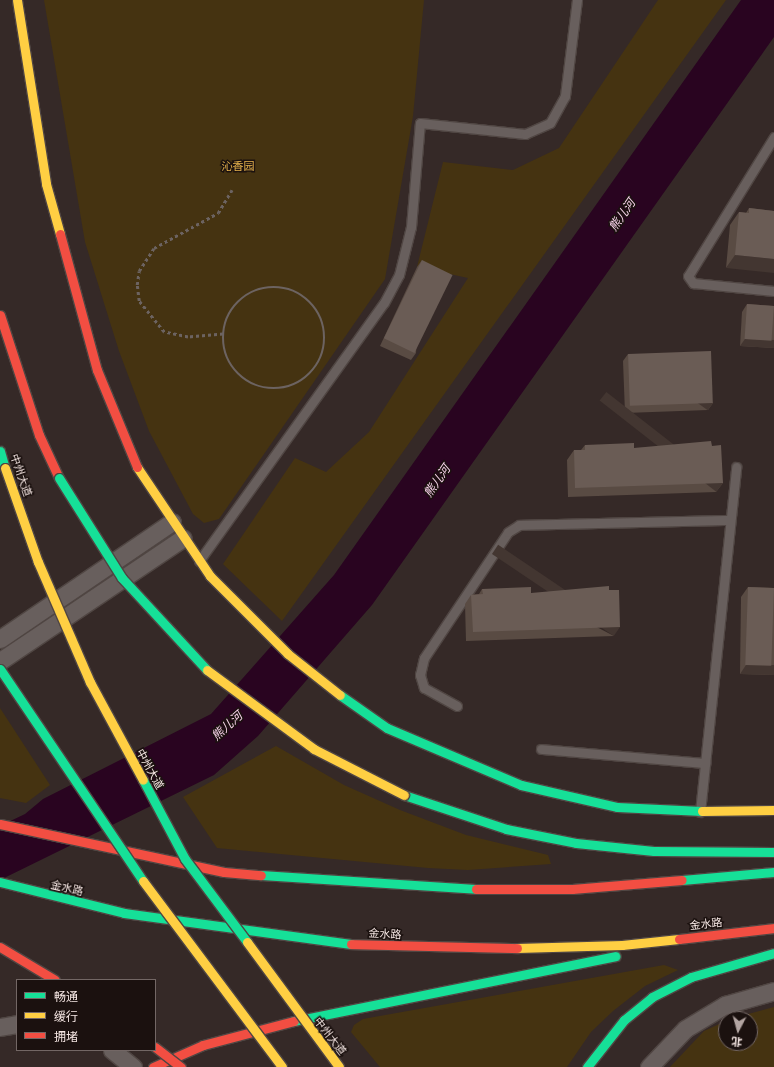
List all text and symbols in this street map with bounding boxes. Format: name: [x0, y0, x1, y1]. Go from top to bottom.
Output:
park label: 沁香园: [222, 159, 254, 173]
water label: 熊儿河: [606, 196, 638, 234]
street label: 中州大道: [8, 452, 34, 498]
water label: 熊儿河: [421, 462, 453, 500]
water label: 熊儿河: [209, 709, 245, 743]
street label: 中州大道: [134, 747, 166, 791]
street label: 金水路: [49, 878, 85, 898]
street label: 金水路: [689, 916, 723, 932]
street label: 金水路: [368, 927, 402, 941]
legend: [16, 979, 156, 1051]
text: 畅通: [54, 989, 78, 1004]
text: 缓行: [54, 1009, 78, 1024]
north arrow: [718, 1011, 758, 1051]
street label: 中州大道: [311, 1015, 349, 1057]
text: 拥堵: [54, 1029, 78, 1044]
text: 北: [731, 1034, 743, 1049]

